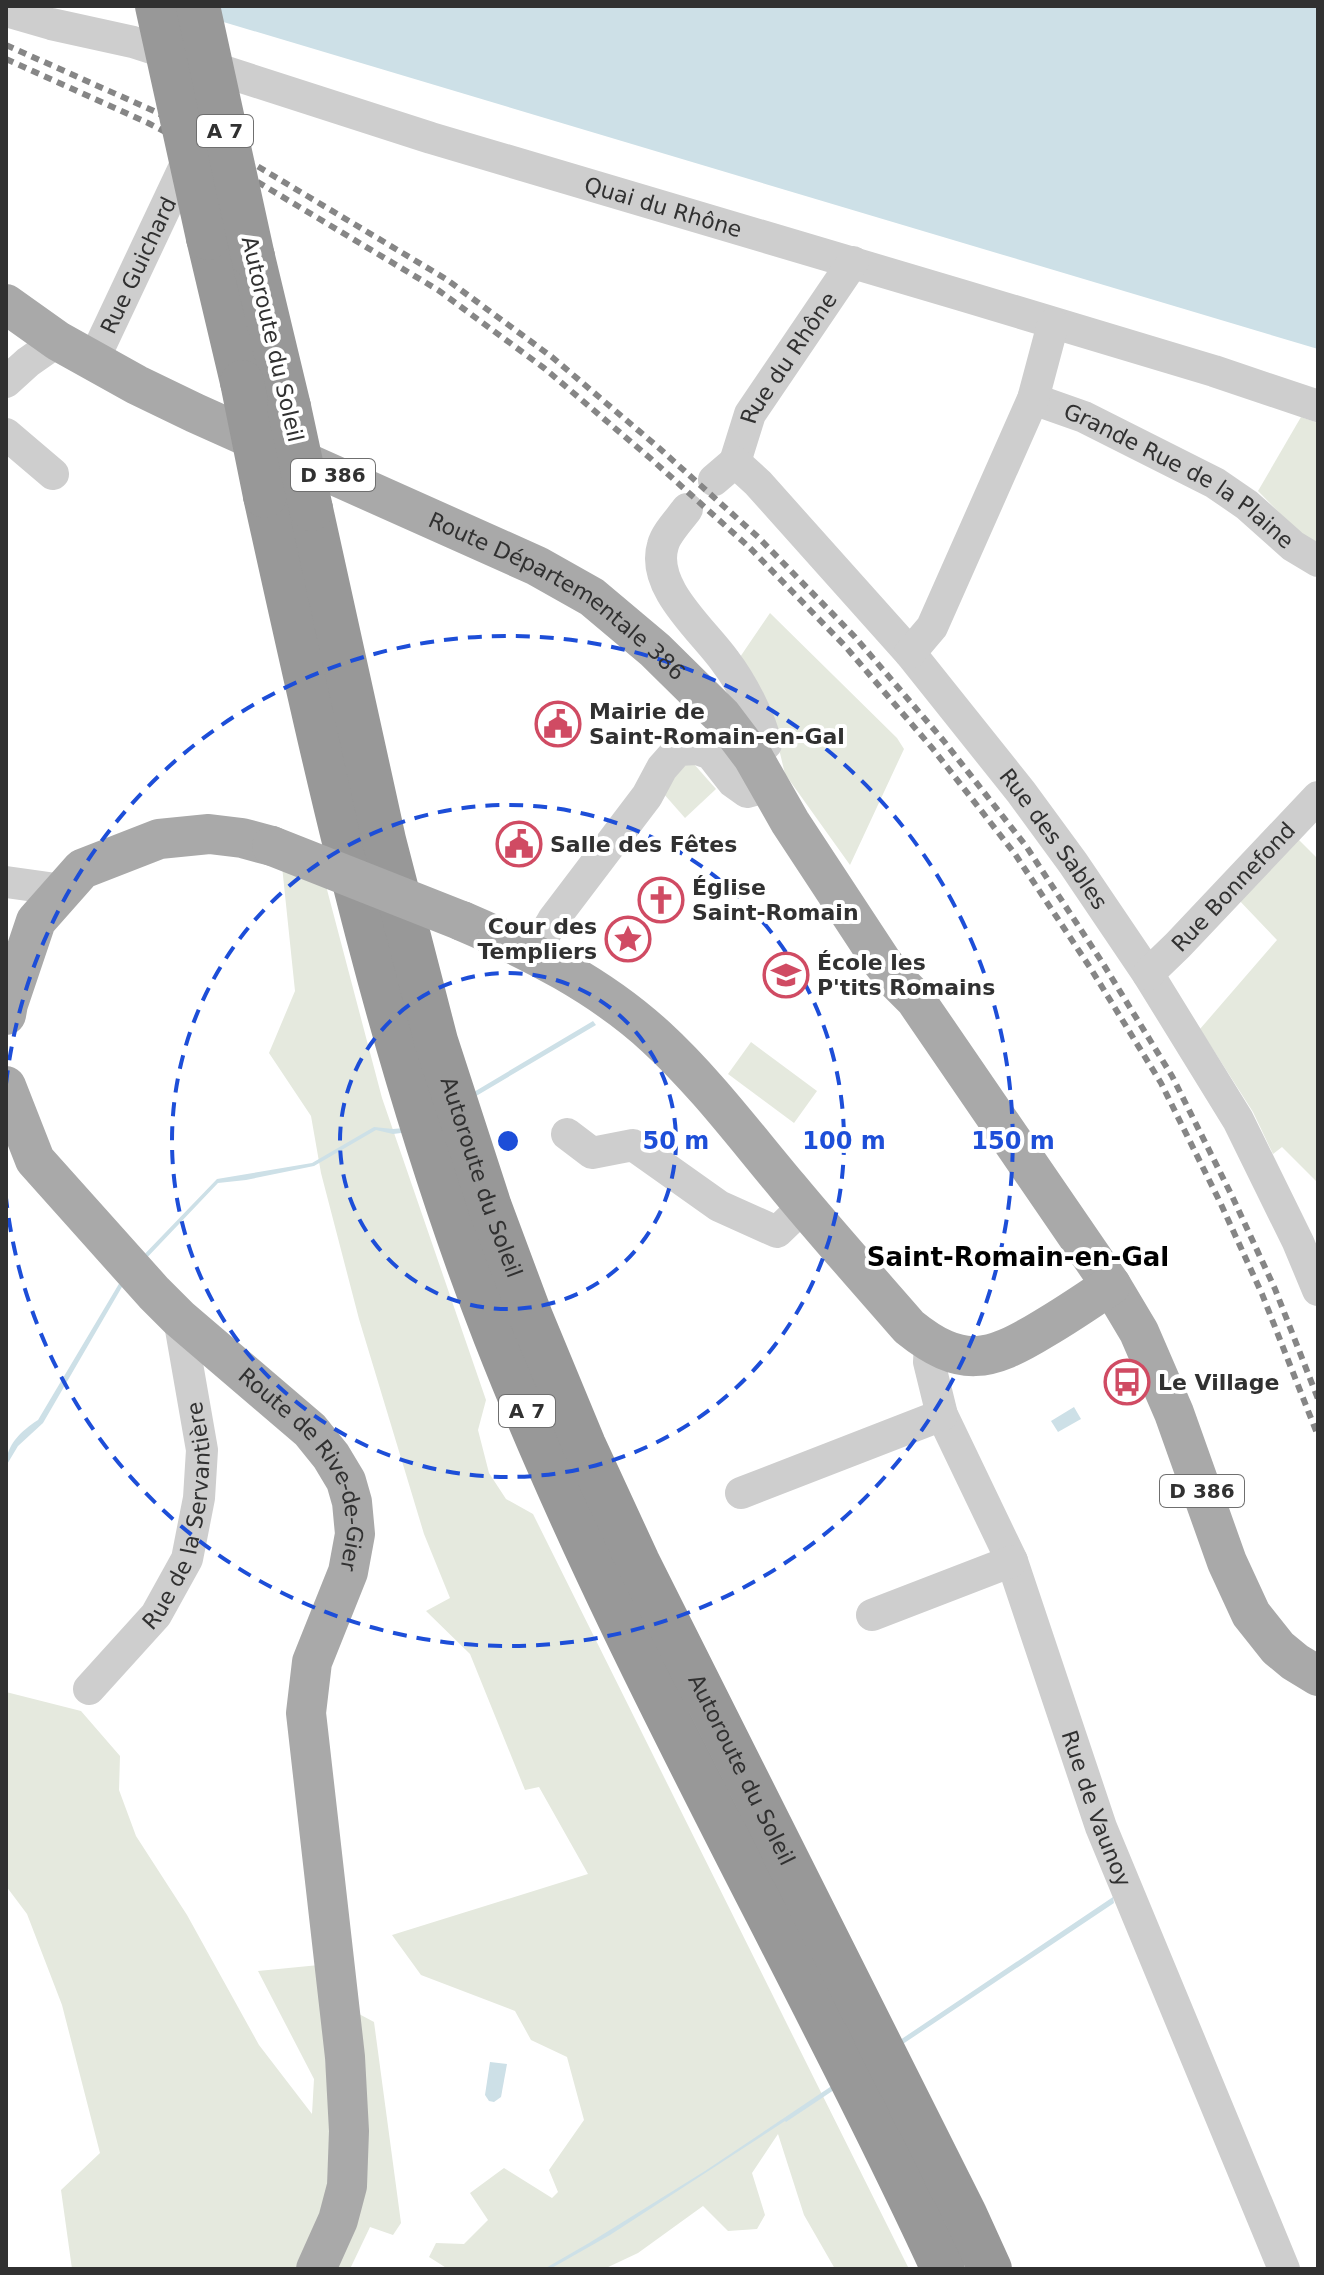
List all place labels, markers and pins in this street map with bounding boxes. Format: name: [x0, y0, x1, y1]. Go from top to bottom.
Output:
place label: Mairie de Saint-Romain-en-Gal: [589, 699, 845, 749]
public building icon: Mairie de Saint-Romain-en-Gal: [534, 700, 582, 748]
public building icon: Salle des Fêtes: [495, 820, 543, 868]
place label: Salle des Fêtes: [550, 832, 737, 857]
place label: Église Saint-Romain: [692, 875, 859, 925]
church icon: Église Saint-Romain: [637, 876, 685, 924]
place label: Cour des Templiers: [477, 914, 597, 964]
place icon: Cour des Templiers: [604, 915, 652, 963]
place label: École les P'tits Romains: [817, 950, 995, 1000]
school or university icon: École les P'tits Romains: [762, 951, 810, 999]
centre of rings: [494, 1127, 522, 1155]
bus stop icon: Le Village: [1103, 1358, 1151, 1406]
place label: Le Village: [1158, 1370, 1279, 1395]

